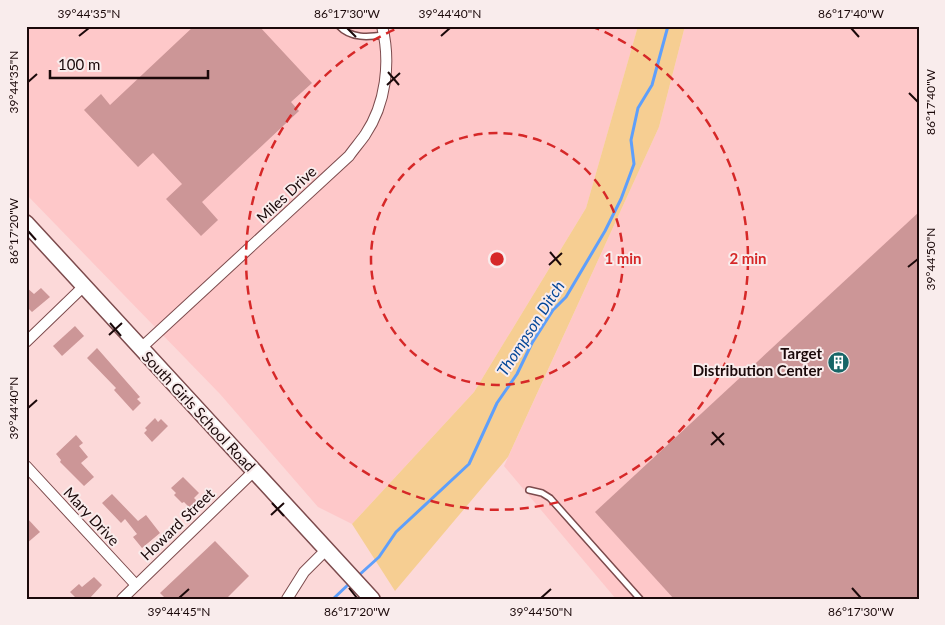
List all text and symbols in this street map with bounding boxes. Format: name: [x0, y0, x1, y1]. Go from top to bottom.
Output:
text: 39°44'35"N: [58, 6, 120, 21]
text: 86°17'30"W: [314, 6, 381, 21]
text: 39°44'40"N: [419, 6, 481, 21]
text: 86°17'40"W: [818, 6, 885, 21]
scale bar: [50, 48, 208, 80]
text: 39°44'35"N: [6, 51, 21, 113]
text: 100 m: [58, 55, 100, 73]
text: 86°17'40"W: [923, 68, 938, 135]
street label: Miles Drive: [252, 162, 320, 226]
text: 86°17'20"W: [6, 197, 21, 264]
text: 39°44'50"N: [923, 228, 938, 290]
text: 1 min: [604, 249, 642, 267]
text: 2 min: [729, 249, 767, 267]
centre of rings: [488, 250, 506, 268]
water label: Thompson Ditch: [492, 277, 568, 379]
place label: Target Distribution Center: [693, 344, 822, 379]
street label: South Girls School Road: [139, 347, 259, 475]
building icon: Target Distribution Center: [826, 350, 850, 374]
text: 39°44'40"N: [6, 377, 21, 439]
street label: Mary Drive: [60, 483, 124, 549]
street label: Howard Street: [136, 484, 218, 564]
text: 39°44'45"N: [148, 604, 210, 619]
text: 86°17'20"W: [324, 604, 391, 619]
text: 39°44'50"N: [510, 604, 572, 619]
text: 86°17'30"W: [828, 604, 895, 619]

